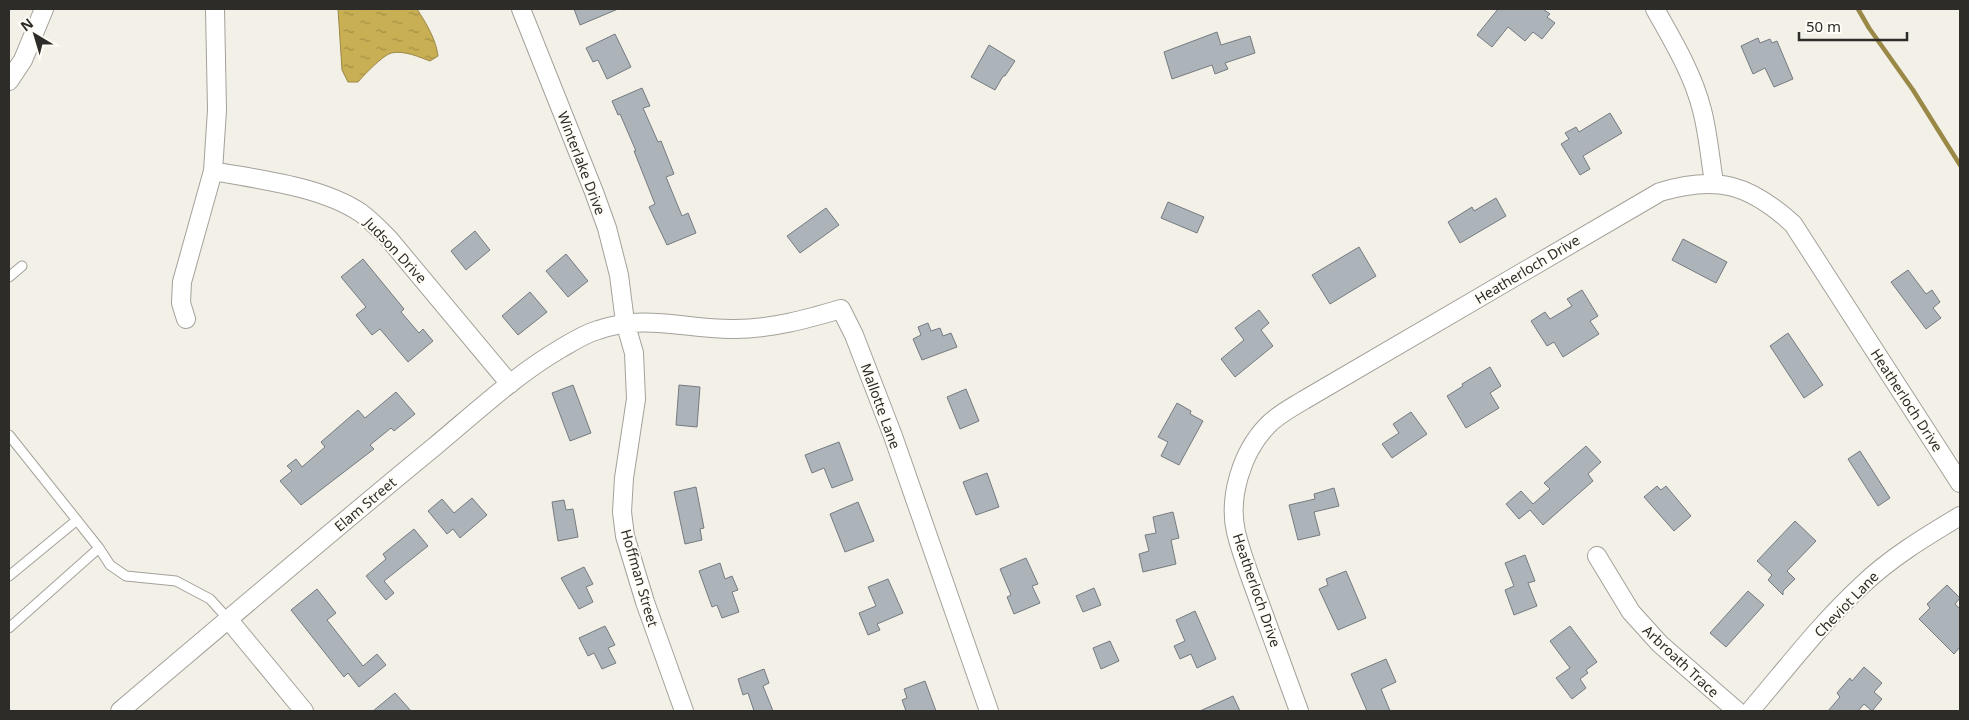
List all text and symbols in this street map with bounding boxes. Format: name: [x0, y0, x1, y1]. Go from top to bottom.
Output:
north arrow: [10, 10, 60, 60]
scale bar: [1799, 10, 1906, 42]
text: N: [16, 13, 37, 35]
text: 50 m: [1806, 16, 1841, 36]
street label: Winterlake Drive: [554, 109, 610, 217]
street label: Judson Drive: [359, 212, 431, 287]
street label: Heatherloch Drive: [1471, 230, 1583, 308]
street label: Heatherloch Drive: [1867, 345, 1947, 455]
street label: Mallotte Lane: [857, 361, 905, 451]
street label: Elam Street: [330, 473, 400, 535]
street label: Hoffman Street: [617, 527, 663, 629]
street label: Heatherloch Drive: [1229, 531, 1285, 650]
street label: Cheviot Lane: [1810, 567, 1882, 641]
street label: Arbroath Trace: [1639, 621, 1723, 701]

